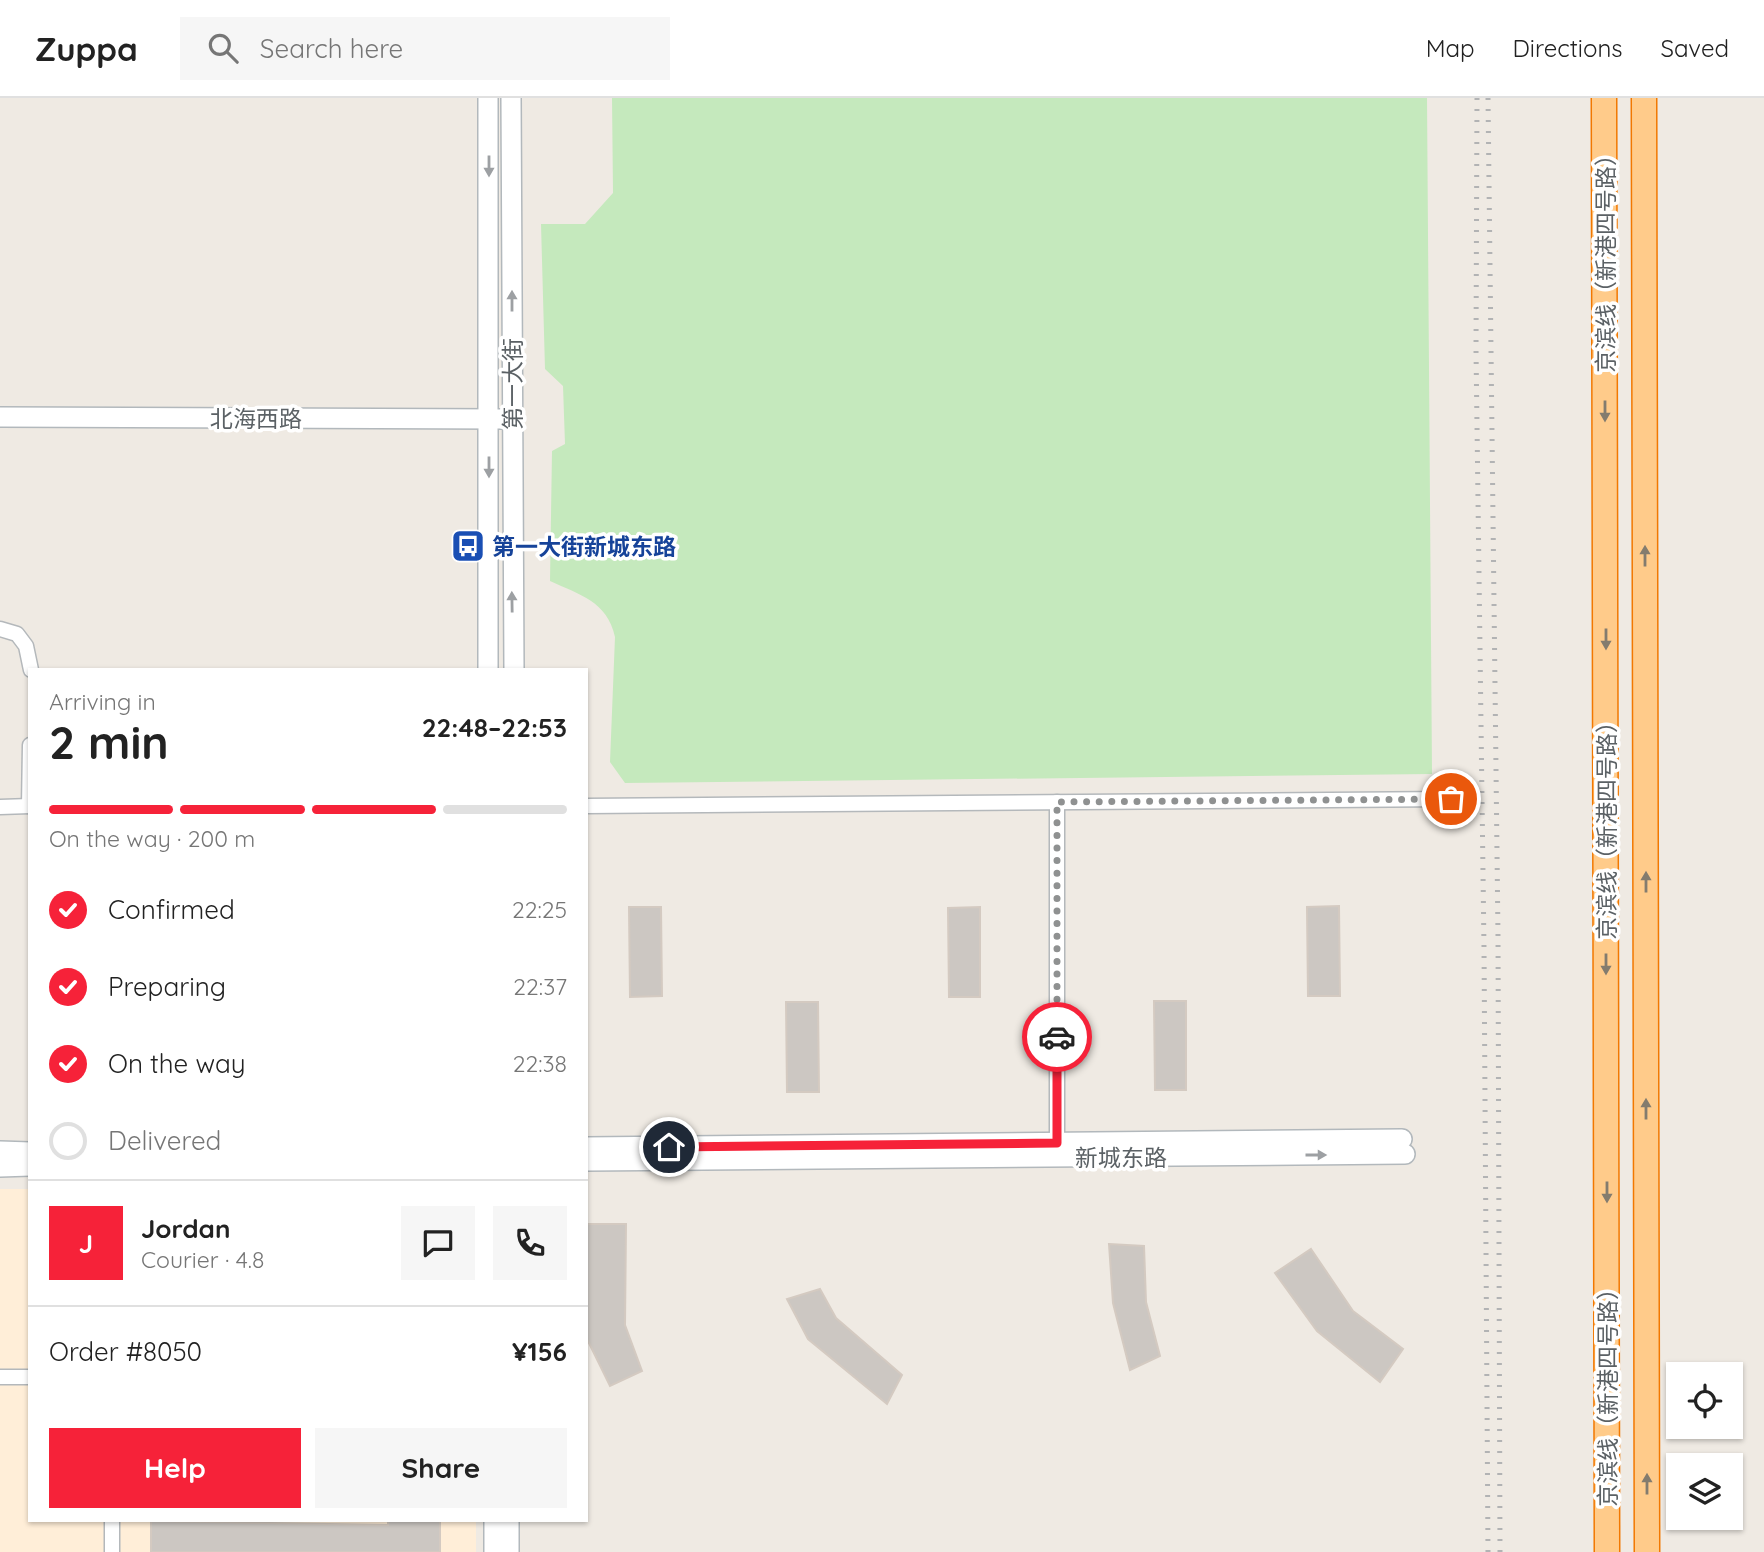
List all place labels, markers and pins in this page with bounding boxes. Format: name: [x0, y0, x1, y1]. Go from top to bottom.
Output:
bus stop icon: 第一大街新城东路: [449, 527, 487, 565]
place label: 第一大街新城东路: [492, 532, 676, 561]
pin: [1421, 769, 1481, 829]
pin: [639, 1117, 699, 1177]

